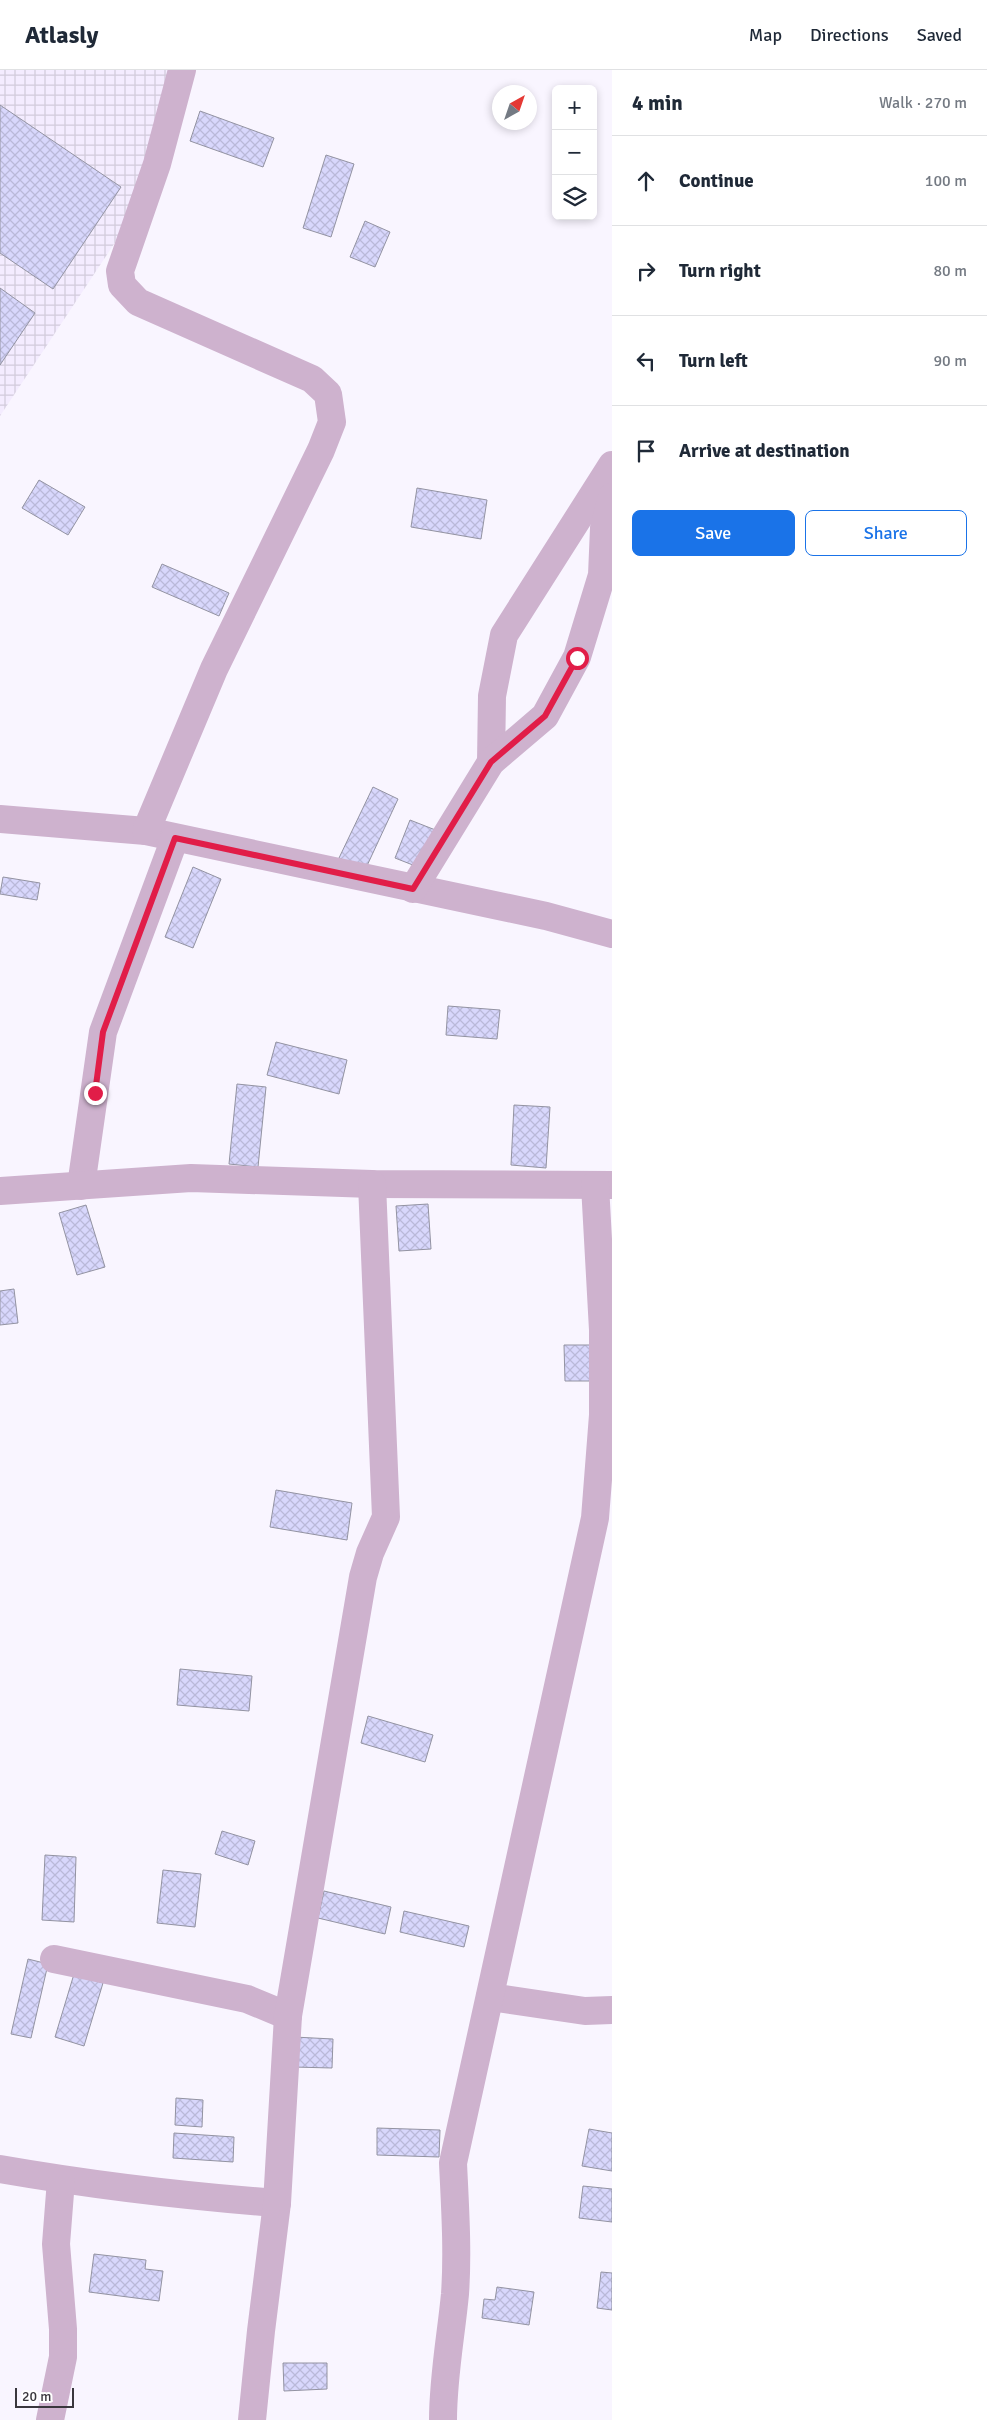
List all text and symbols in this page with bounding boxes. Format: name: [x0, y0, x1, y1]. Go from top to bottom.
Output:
text: Atlasly: [25, 20, 98, 50]
text: Map: [749, 24, 782, 46]
text: Directions: [810, 24, 889, 46]
text: Saved: [917, 24, 962, 46]
north arrow: [492, 85, 537, 130]
map controls: [552, 85, 597, 220]
button: +: [552, 85, 597, 130]
text: 4 min: [632, 90, 683, 116]
text: Walk · 270 m: [879, 93, 967, 113]
button: −: [552, 130, 597, 175]
icon: ahead: [632, 167, 660, 195]
text: Continue: [679, 169, 754, 193]
text: 100 m: [925, 171, 967, 191]
button: layers: [552, 175, 597, 220]
icon: right: [632, 257, 660, 285]
text: Turn right: [679, 259, 761, 283]
text: 80 m: [933, 261, 967, 281]
icon: left: [632, 347, 660, 375]
text: Turn left: [679, 349, 748, 373]
text: 90 m: [933, 351, 967, 371]
icon: arrive: [632, 437, 660, 465]
text: Arrive at destination: [679, 439, 850, 463]
button: Save: [632, 510, 795, 556]
button: Share: [805, 510, 967, 556]
route start: [566, 647, 589, 670]
route end: [84, 1082, 107, 1105]
scale bar: [15, 2385, 74, 2408]
text: 20 m: [22, 2388, 51, 2405]

